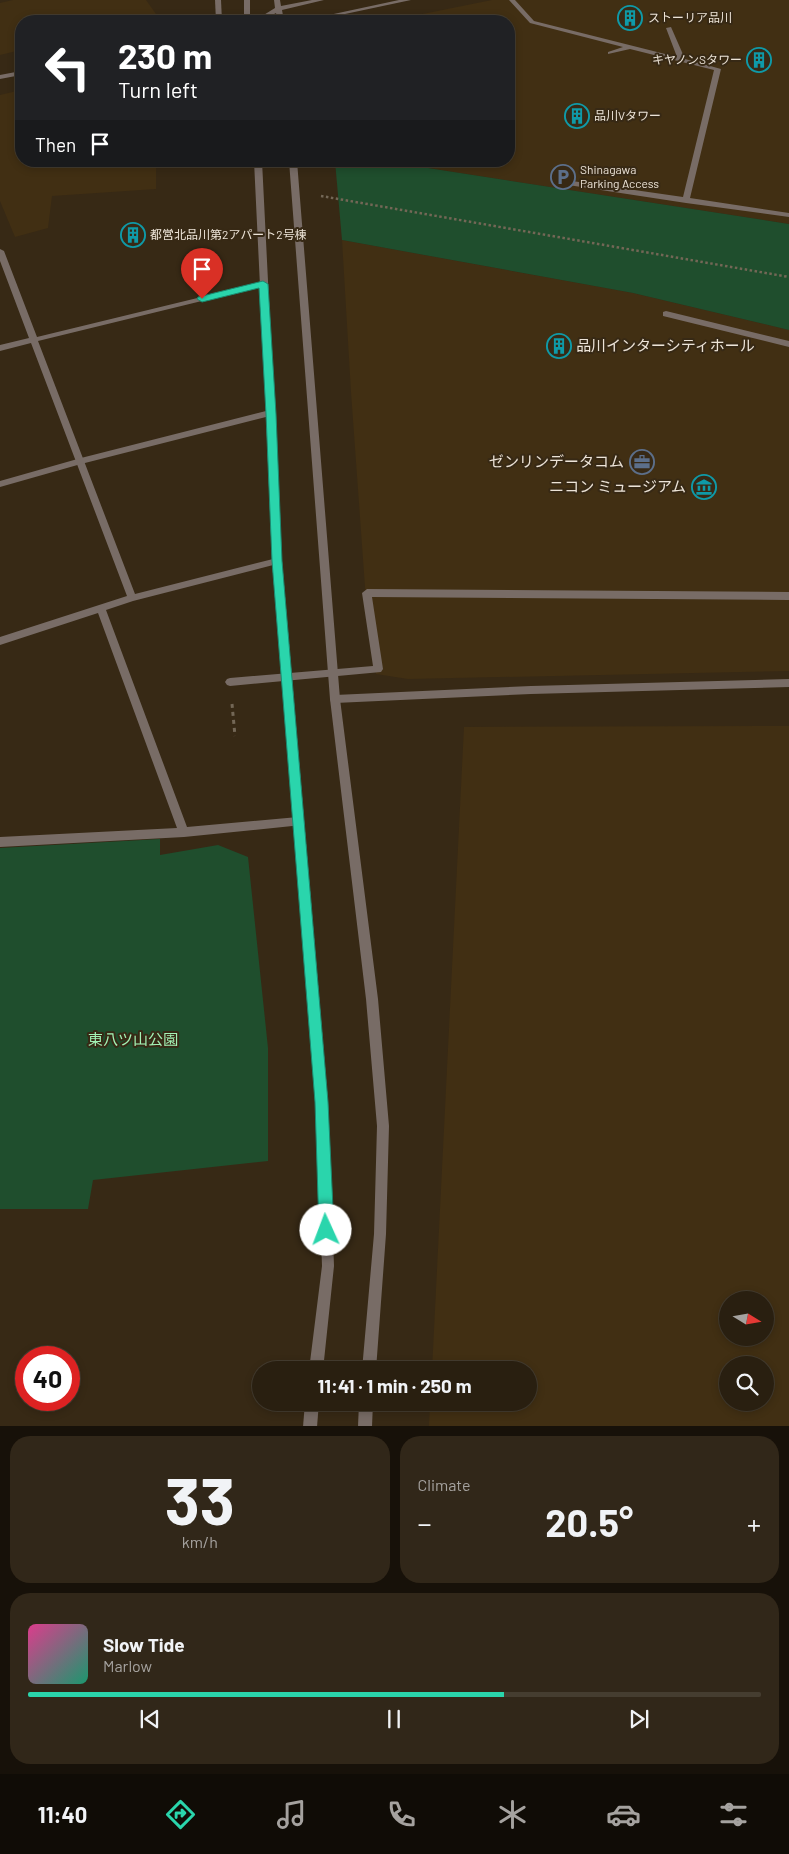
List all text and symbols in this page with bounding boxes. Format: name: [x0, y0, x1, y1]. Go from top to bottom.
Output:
building icon: ストーリア品川: [617, 5, 643, 31]
place label: ストーリア品川: [648, 10, 732, 24]
text: 230 m: [118, 34, 212, 76]
icon: left: [35, 35, 100, 100]
building icon: キヤノンSタワー: [746, 47, 772, 73]
place label: キヤノンSタワー: [652, 52, 742, 66]
text: Turn left: [118, 76, 198, 102]
building icon: 品川Vタワー: [564, 103, 590, 129]
place label: 品川Vタワー: [594, 108, 661, 122]
icon: arrive: [86, 130, 114, 158]
text: Then: [35, 133, 76, 156]
place label: Shinagawa Parking Access: [580, 162, 659, 190]
parking icon: Shinagawa Parking Access: [550, 164, 576, 190]
building icon: 都営北品川第2アパート2号棟: [120, 222, 146, 248]
place label: 都営北品川第2アパート2号棟: [150, 227, 307, 241]
pin: [181, 248, 223, 299]
icon: arrive: [188, 255, 216, 283]
building icon: 品川インターシティホール: [546, 333, 572, 359]
place label: 品川インターシティホール: [576, 336, 755, 354]
office icon: ゼンリンデータコム: [629, 449, 655, 475]
place label: ゼンリンデータコム: [489, 452, 624, 470]
museum icon: ニコン ミュージアム: [691, 474, 717, 500]
place label: ニコン ミュージアム: [549, 477, 686, 495]
park label: 東八ツ山公園: [88, 1030, 178, 1048]
position arrow: [299, 1203, 351, 1255]
north arrow: [719, 1291, 774, 1346]
map controls: [719, 1291, 774, 1411]
speed limit sign: 40: [15, 1346, 80, 1411]
button: search: [719, 1356, 774, 1411]
text: 11:41 · 1 min · 250 m: [317, 1374, 472, 1397]
text: 33: [165, 1460, 235, 1538]
text: Climate: [418, 1475, 470, 1494]
text: 20.5°: [545, 1499, 633, 1545]
text: −: [418, 1506, 432, 1540]
text: +: [747, 1506, 761, 1540]
text: km/h: [182, 1532, 218, 1551]
text: Slow Tide: [103, 1633, 185, 1656]
text: Marlow: [103, 1656, 152, 1675]
icon: previous: [136, 1705, 164, 1733]
icon: pause: [380, 1705, 408, 1733]
icon: next: [625, 1705, 653, 1733]
icon: directions: [163, 1797, 198, 1832]
icon: music: [274, 1797, 309, 1832]
icon: phone: [384, 1797, 419, 1832]
icon: climate: [495, 1797, 530, 1832]
icon: car: [606, 1797, 641, 1832]
icon: filters: [716, 1797, 751, 1832]
text: 11:40: [38, 1801, 87, 1827]

